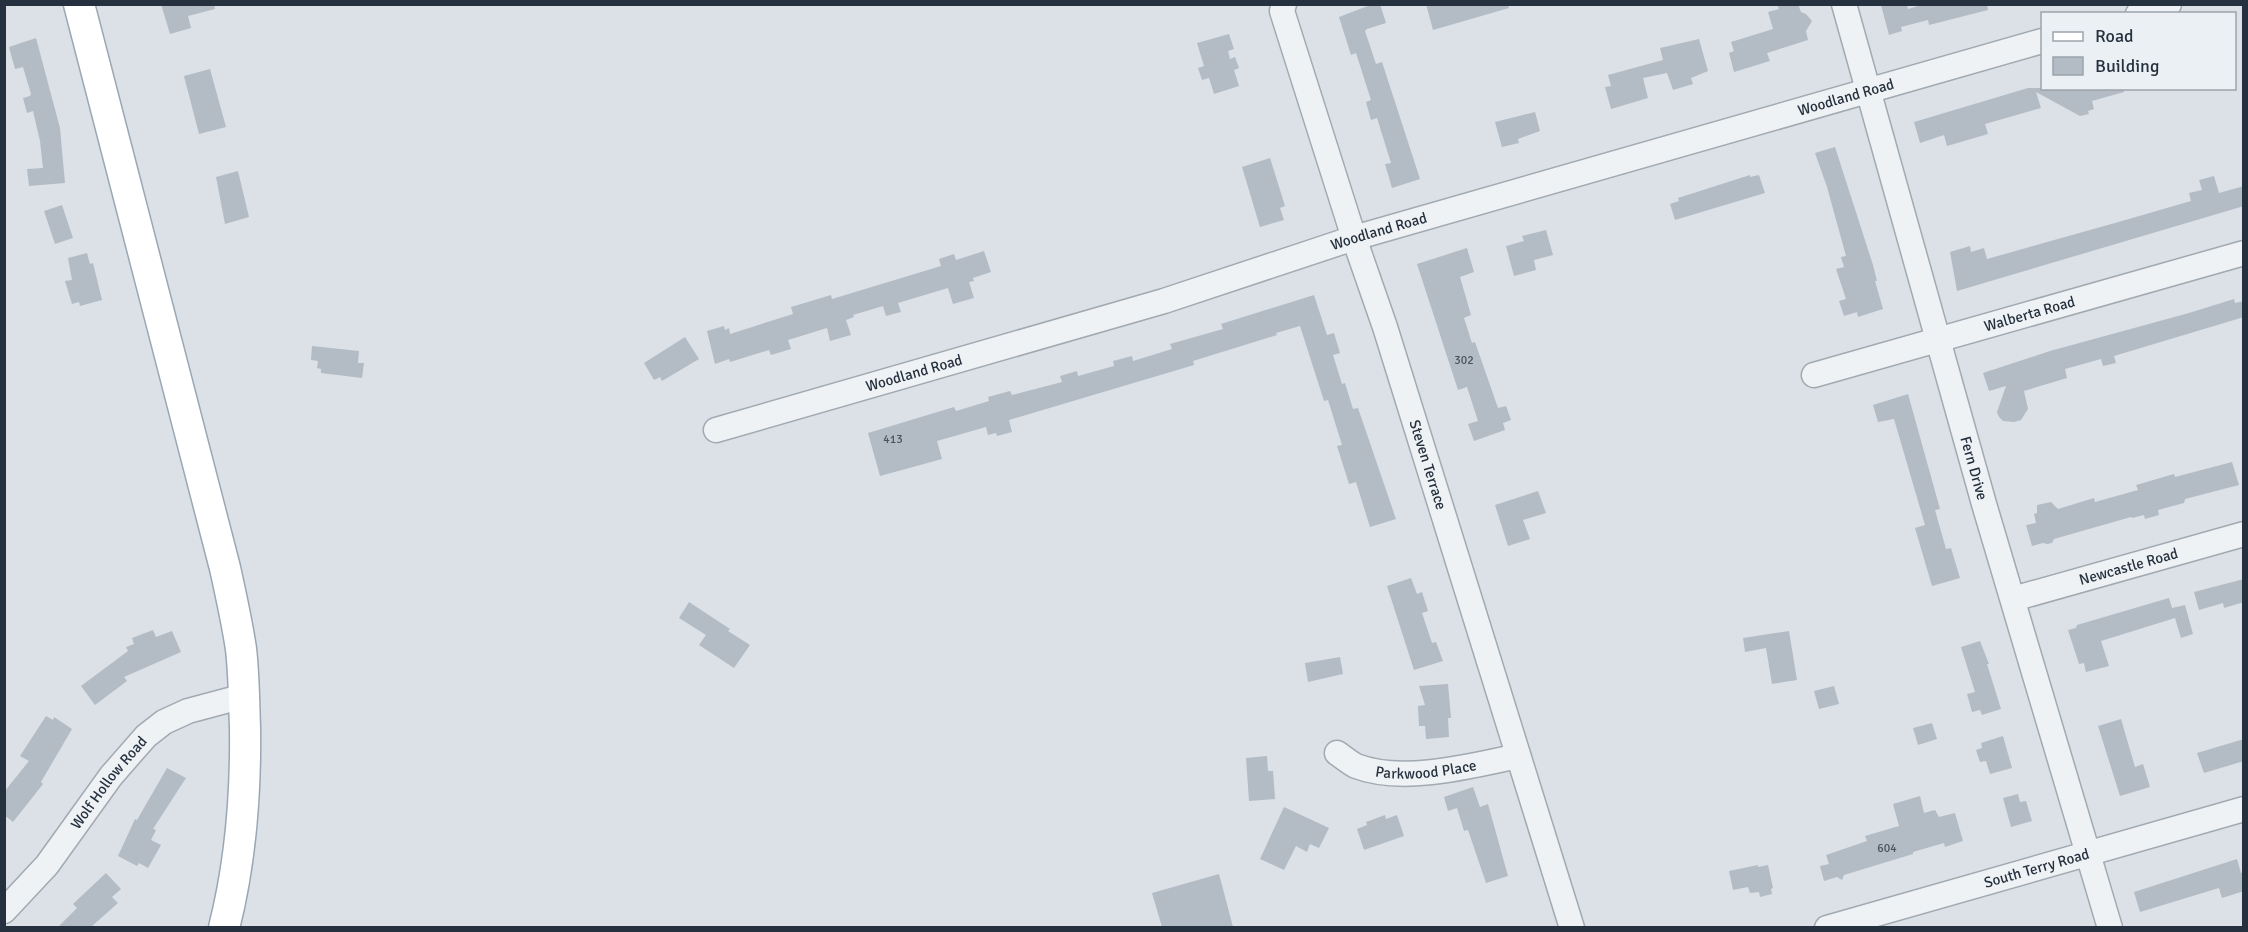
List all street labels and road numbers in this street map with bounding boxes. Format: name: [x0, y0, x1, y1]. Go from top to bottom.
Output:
street label: Woodland Road: [1796, 75, 1896, 119]
street label: Woodland Road: [1328, 209, 1429, 254]
street label: Walberta Road: [1982, 292, 2077, 335]
street label: Woodland Road: [864, 351, 964, 395]
street label: Steven Terrace: [1405, 418, 1450, 512]
street label: Fern Drive: [1956, 434, 1991, 502]
street label: Newcastle Road: [2077, 544, 2180, 589]
street label: Wolf Hollow Road: [67, 732, 151, 832]
street label: Parkwood Place: [1374, 756, 1478, 783]
street label: South Terry Road: [1982, 845, 2091, 892]

